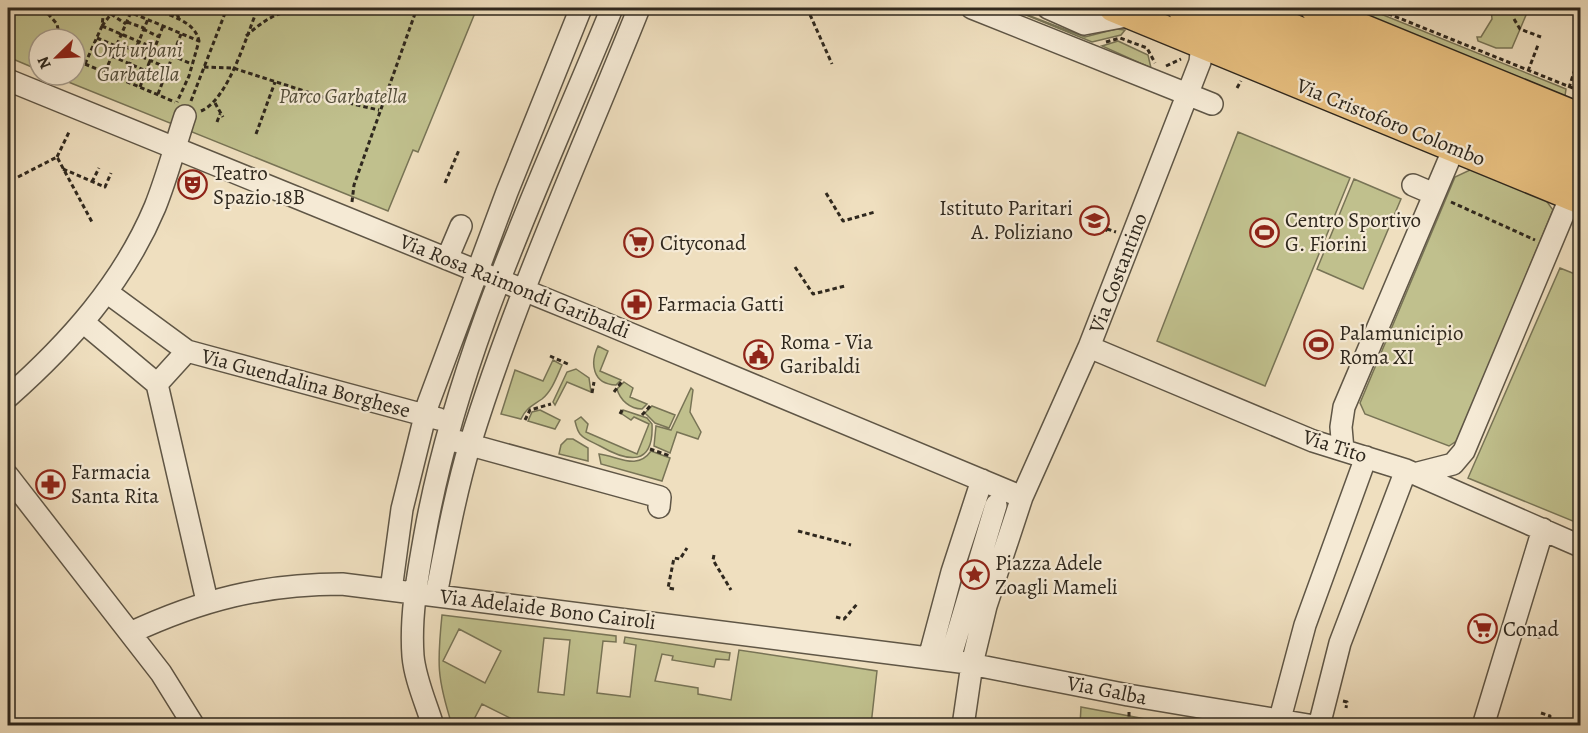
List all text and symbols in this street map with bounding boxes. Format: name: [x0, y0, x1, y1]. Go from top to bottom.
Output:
north arrow: [27, 27, 87, 87]
park label: Orti urbani Garbatella: [94, 36, 182, 88]
text: N: [32, 53, 57, 72]
street label: Via Cristoforo Colombo: [1292, 71, 1490, 173]
park label: Parco Garbatella: [279, 82, 408, 110]
place label: Teatro Spazio 18B: [213, 159, 305, 211]
theatre icon: Teatro Spazio 18B: [176, 169, 208, 201]
place label: Istituto Paritari A. Poliziano: [939, 194, 1073, 246]
school or university icon: Istituto Paritari A. Poliziano: [1078, 204, 1110, 236]
place label: Centro Sportivo G. Fiorini: [1285, 206, 1421, 258]
street label: Via Costantino: [1082, 209, 1154, 338]
sports icon: Centro Sportivo G. Fiorini: [1248, 216, 1280, 248]
street label: Via Rosa Raimondi Garibaldi: [395, 227, 634, 345]
supermarket icon: Cityconad: [623, 227, 655, 259]
place label: Cityconad: [660, 229, 747, 257]
pharmacy icon: Farmacia Gatti: [620, 288, 652, 320]
place label: Farmacia Gatti: [657, 290, 784, 318]
place label: Palamunicipio Roma XI: [1339, 319, 1463, 371]
place label: Roma - Via Garibaldi: [780, 328, 873, 380]
sports icon: Palamunicipio Roma XI: [1302, 329, 1334, 361]
public building icon: Roma - Via Garibaldi: [743, 338, 775, 370]
street label: Via Guendalina Borghese: [198, 341, 414, 424]
street label: Via Tito: [1298, 422, 1371, 470]
place label: Farmacia Santa Rita: [71, 458, 159, 510]
pharmacy icon: Farmacia Santa Rita: [34, 468, 66, 500]
place label: Piazza Adele Zoagli Mameli: [995, 549, 1118, 601]
place icon: Piazza Adele Zoagli Mameli: [958, 559, 990, 591]
street label: Via Adelaide Bono Cairoli: [437, 582, 658, 636]
supermarket icon: Conad: [1466, 613, 1498, 645]
place label: Conad: [1503, 615, 1559, 643]
street label: Via Galba: [1064, 668, 1150, 712]

